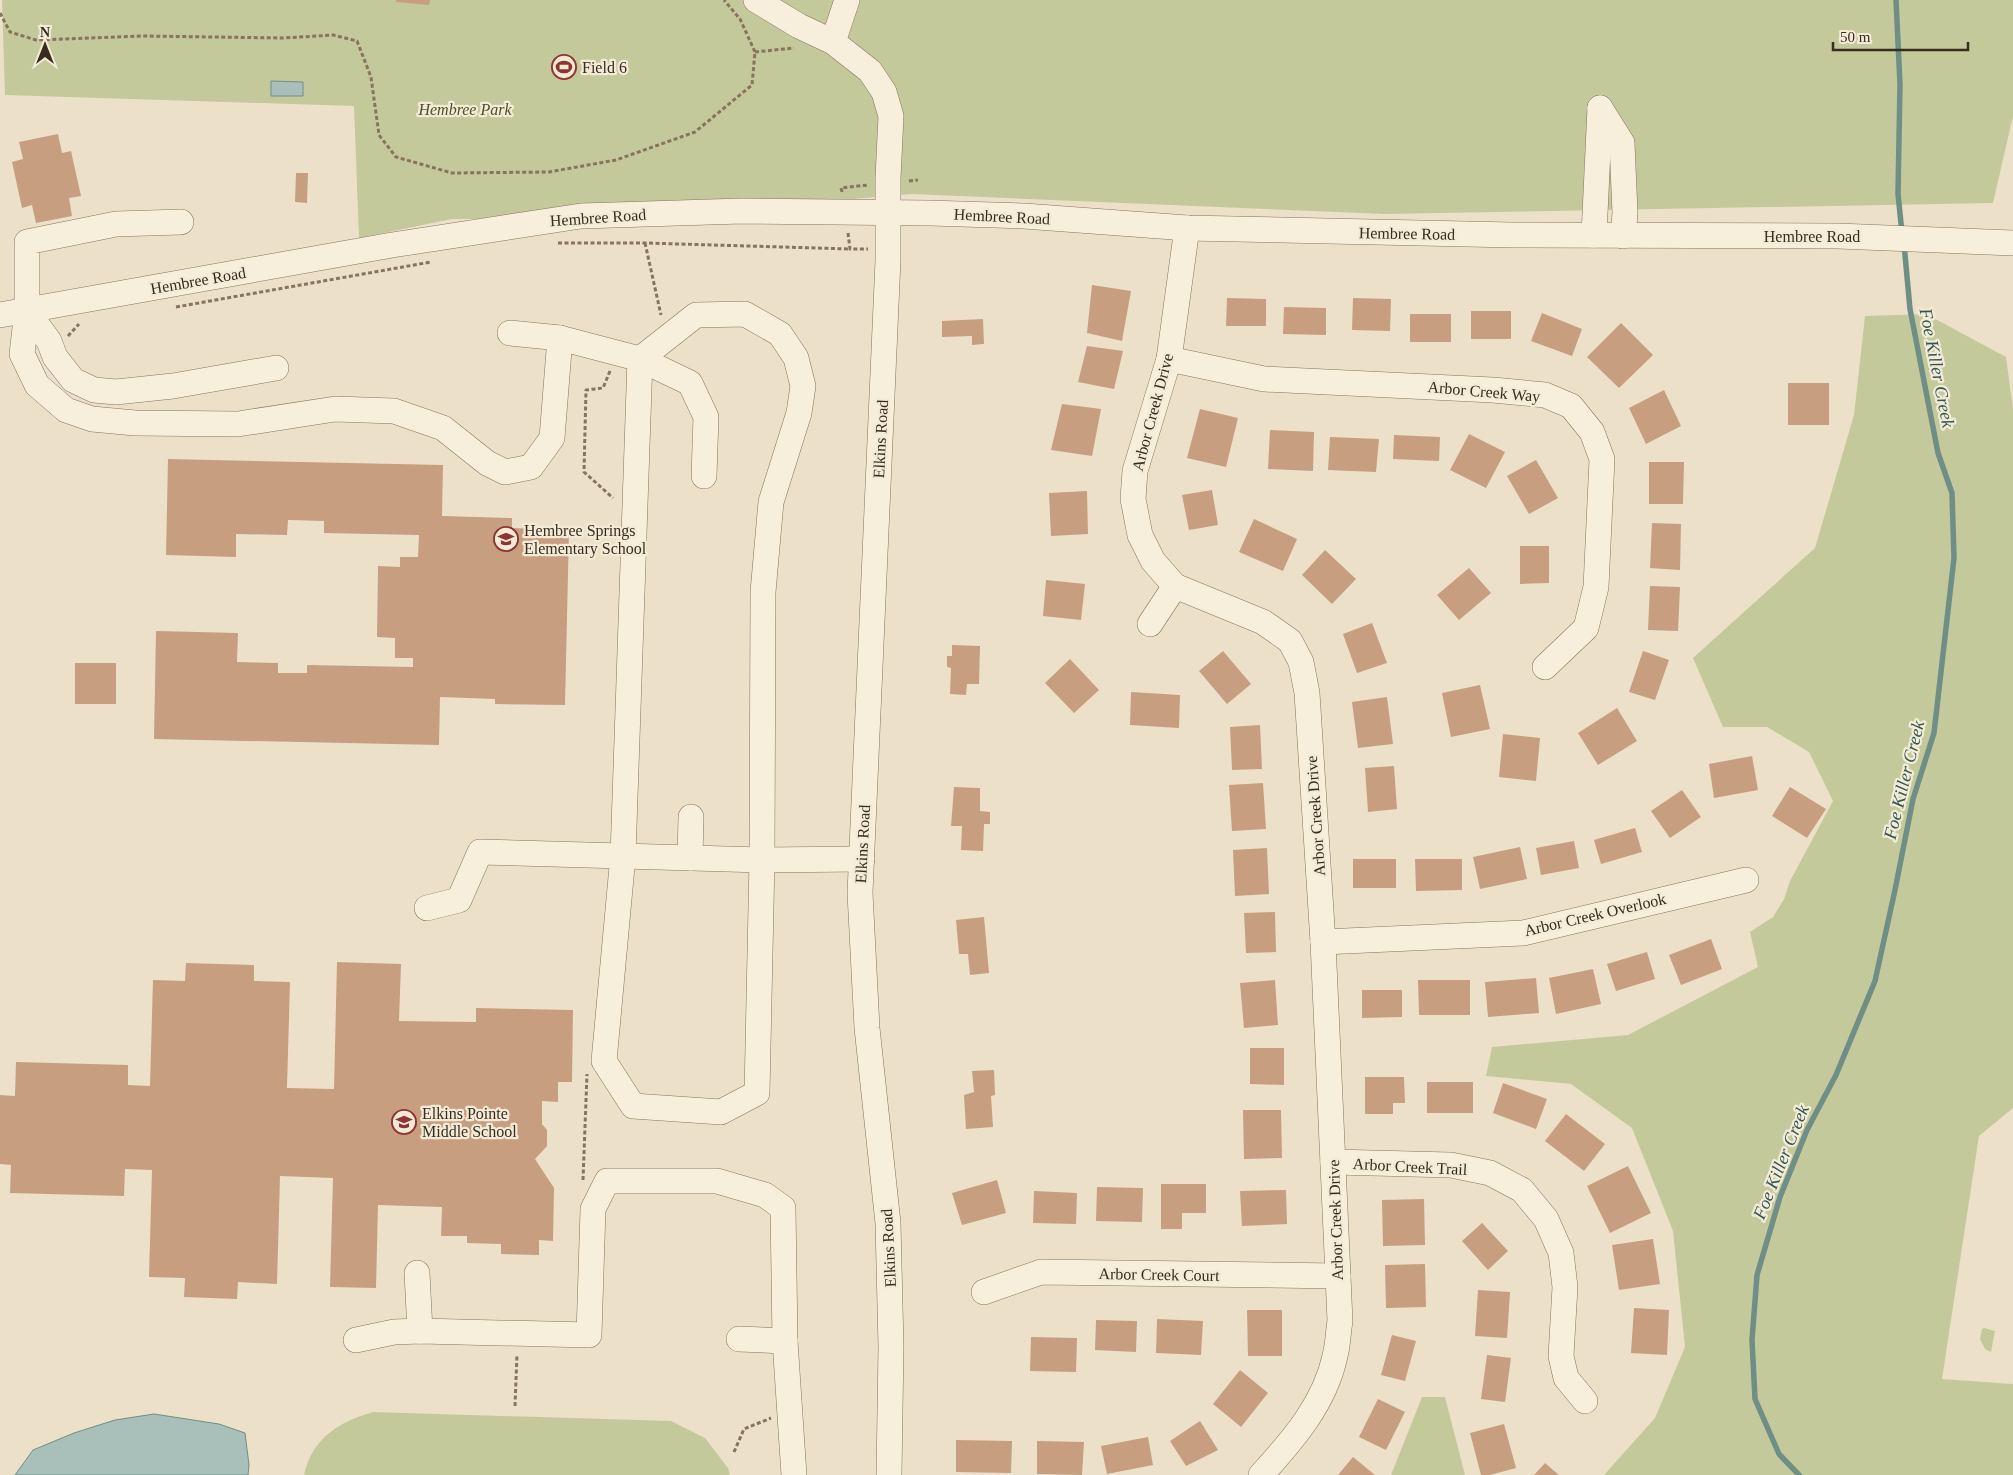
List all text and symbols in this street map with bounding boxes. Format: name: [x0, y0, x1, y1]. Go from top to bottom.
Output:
north arrow: [20, 20, 70, 70]
scale bar: [1833, 20, 1968, 52]
text: N: [40, 25, 50, 40]
text: 50 m: [1840, 29, 1871, 45]
sports icon: Field 6: [551, 54, 577, 80]
place label: Field 6: [582, 59, 627, 76]
park label: Hembree Park: [417, 101, 512, 118]
street label: Hembree Road: [953, 205, 1051, 228]
street label: Hembree Road: [549, 206, 647, 229]
street label: Hembree Road: [1359, 224, 1455, 243]
street label: Hembree Road: [1764, 228, 1860, 245]
street label: Hembree Road: [149, 264, 247, 297]
water label: Foe Killer Creek: [1915, 306, 1959, 430]
street label: Arbor Creek Drive: [1129, 352, 1176, 473]
street label: Arbor Creek Way: [1427, 378, 1541, 406]
street label: Elkins Road: [870, 399, 891, 479]
place label: Hembree Springs Elementary School: [524, 522, 647, 558]
school or university icon: Hembree Springs Elementary School: [493, 526, 519, 552]
water label: Foe Killer Creek: [1879, 718, 1929, 842]
street label: Arbor Creek Drive: [1303, 755, 1328, 877]
street label: Elkins Road: [852, 804, 873, 884]
street label: Arbor Creek Overlook: [1523, 890, 1668, 939]
water label: Foe Killer Creek: [1749, 1101, 1813, 1223]
place label: Elkins Pointe Middle School: [422, 1105, 517, 1140]
school or university icon: Elkins Pointe Middle School: [391, 1109, 417, 1135]
street label: Arbor Creek Trail: [1352, 1155, 1468, 1178]
street label: Arbor Creek Drive: [1325, 1159, 1346, 1281]
street label: Elkins Road: [878, 1208, 899, 1288]
street label: Arbor Creek Court: [1098, 1265, 1220, 1284]

